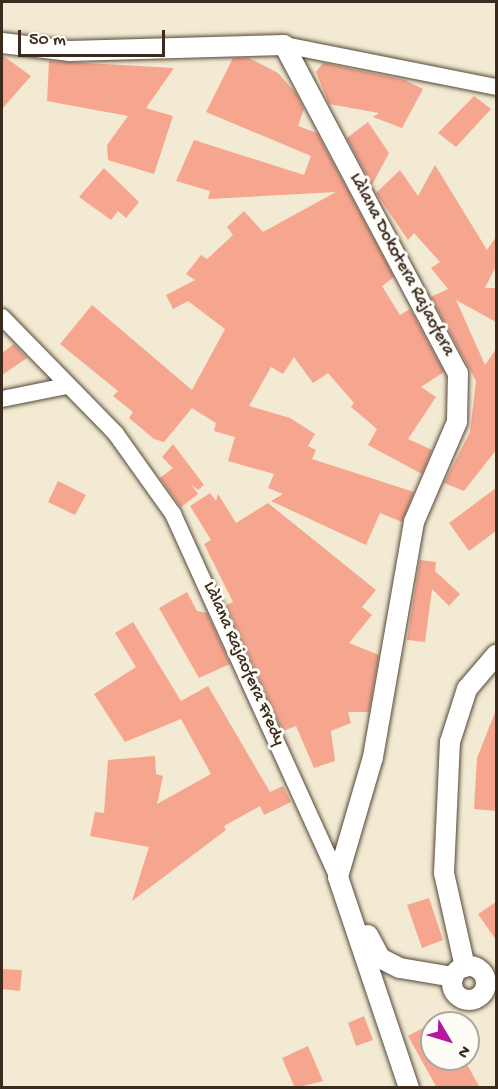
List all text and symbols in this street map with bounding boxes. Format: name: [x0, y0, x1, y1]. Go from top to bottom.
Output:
scale bar: [21, 18, 168, 56]
text: 50 m: [29, 30, 66, 51]
street label: Làlana Dokotera Rajaofera: [344, 170, 458, 360]
street label: Làlana Rajaofera Fredy: [197, 579, 289, 749]
north arrow: [420, 1011, 480, 1071]
text: N: [452, 1041, 474, 1061]

